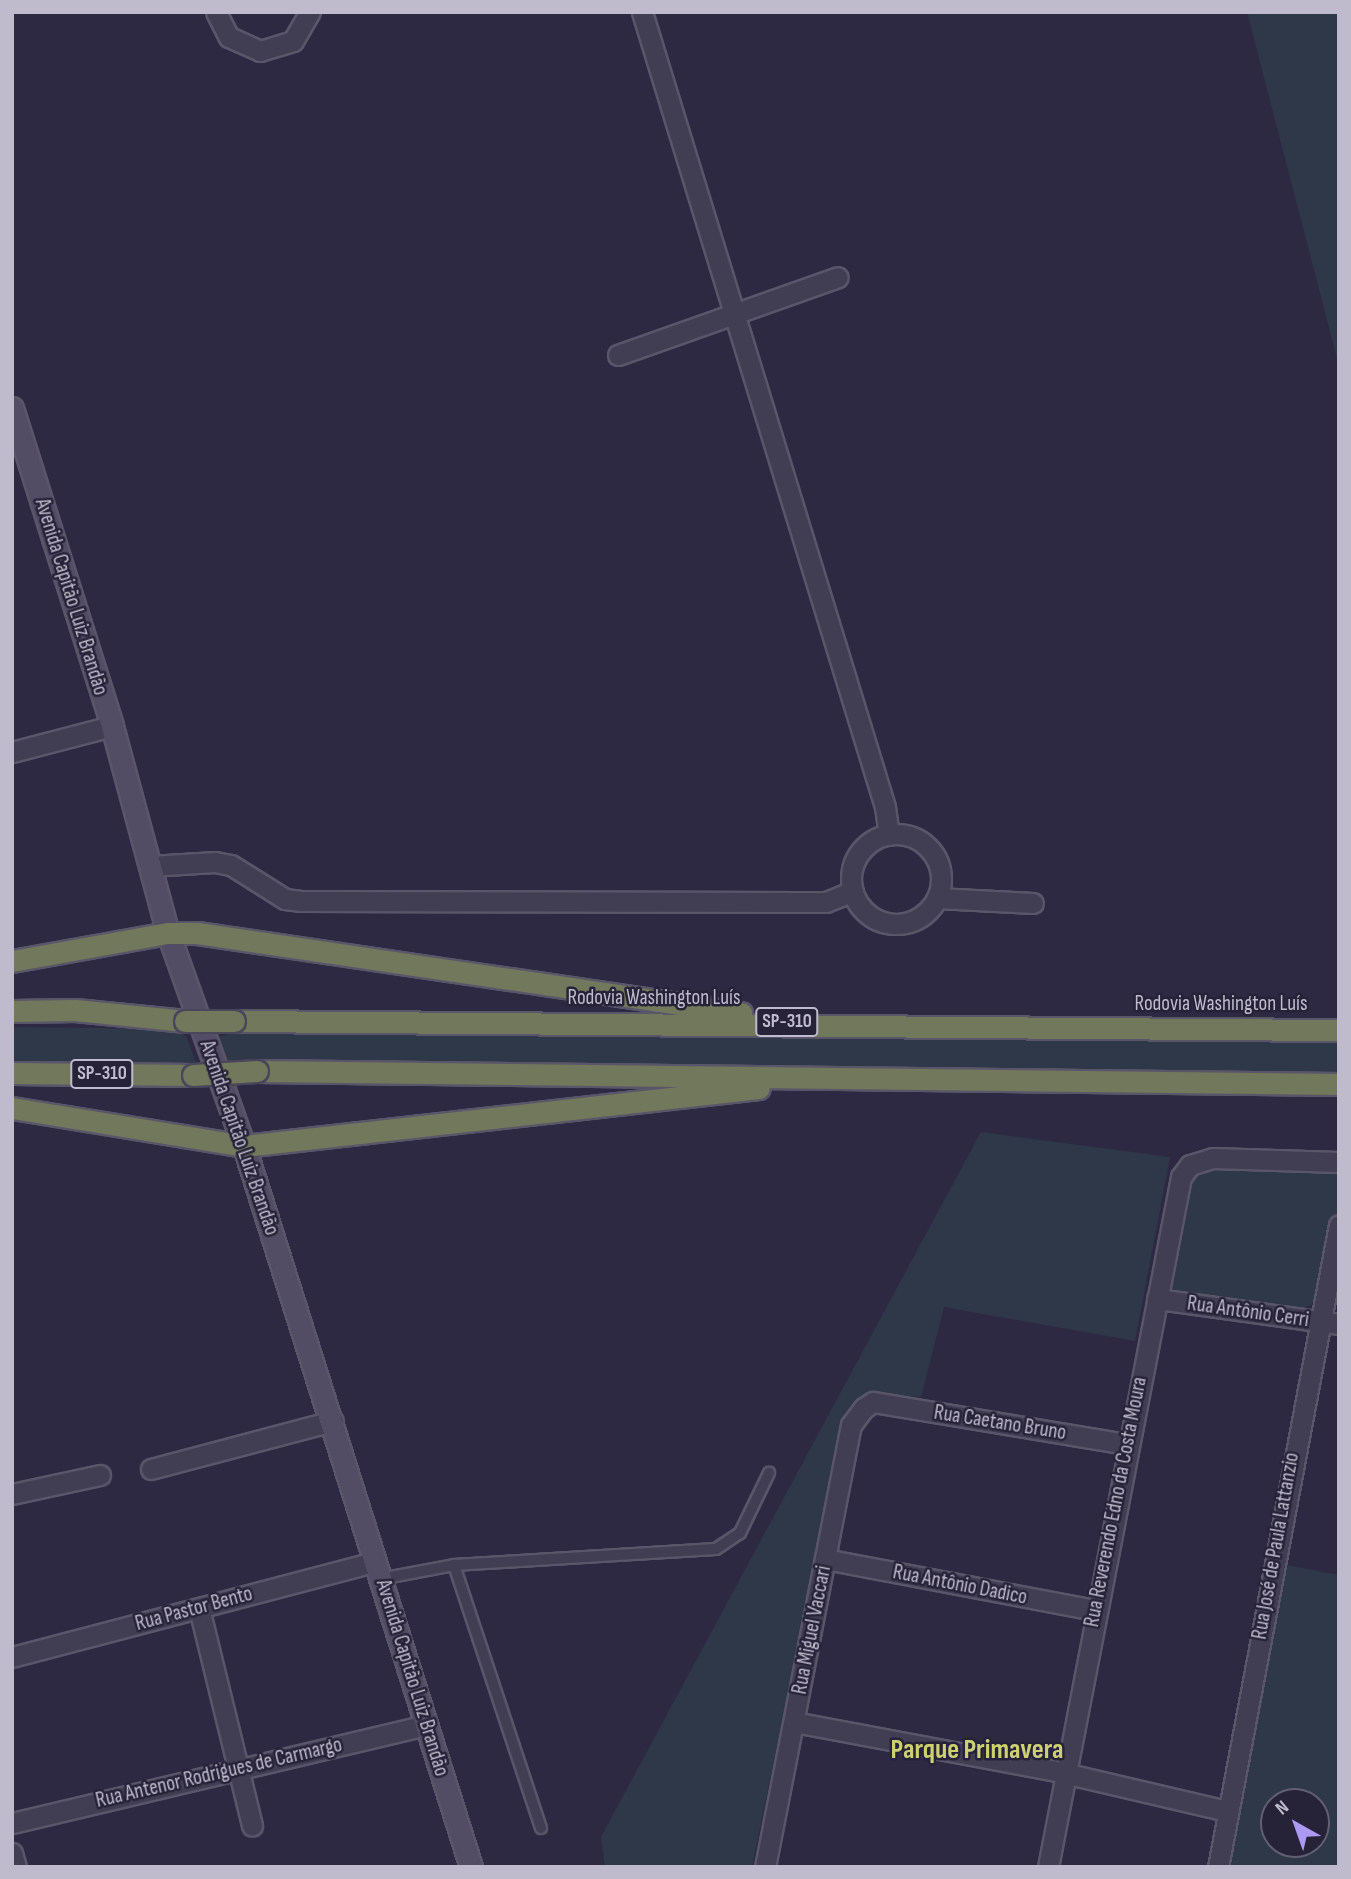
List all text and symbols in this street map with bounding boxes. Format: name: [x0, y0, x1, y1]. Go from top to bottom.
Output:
street label: Avenida Capitão Luiz Brandão: [29, 496, 113, 698]
street label: Rodovia Washington Luís: [567, 985, 741, 1011]
street label: Rodovia Washington Luís: [1134, 991, 1308, 1017]
road number: SP-310: [754, 1006, 820, 1038]
street label: Avenida Capitão Luiz Brandão: [194, 1037, 284, 1239]
road number: SP-310: [69, 1058, 135, 1090]
street label: Rua Antônio Cerri: [1185, 1291, 1311, 1333]
street label: Rua Reverendo Edno da Costa Moura: [1079, 1375, 1153, 1629]
street label: Rua Caetano Bruno: [932, 1400, 1068, 1446]
street label: Rua José de Paula Lattanzio: [1247, 1451, 1305, 1641]
street label: Rua Antônio Dadico: [891, 1560, 1029, 1610]
street label: Rua Miguel Vaccari: [787, 1564, 837, 1696]
street label: Avenida Capitão Luiz Brandão: [370, 1577, 454, 1779]
street label: Rua Pastor Bento: [133, 1581, 255, 1637]
street label: Rua Antenor Rodrigues de Carmargo: [93, 1732, 345, 1814]
district label: Parque Primavera: [891, 1733, 1063, 1767]
north arrow: [1260, 1788, 1330, 1858]
text: N: [1271, 1796, 1294, 1820]

